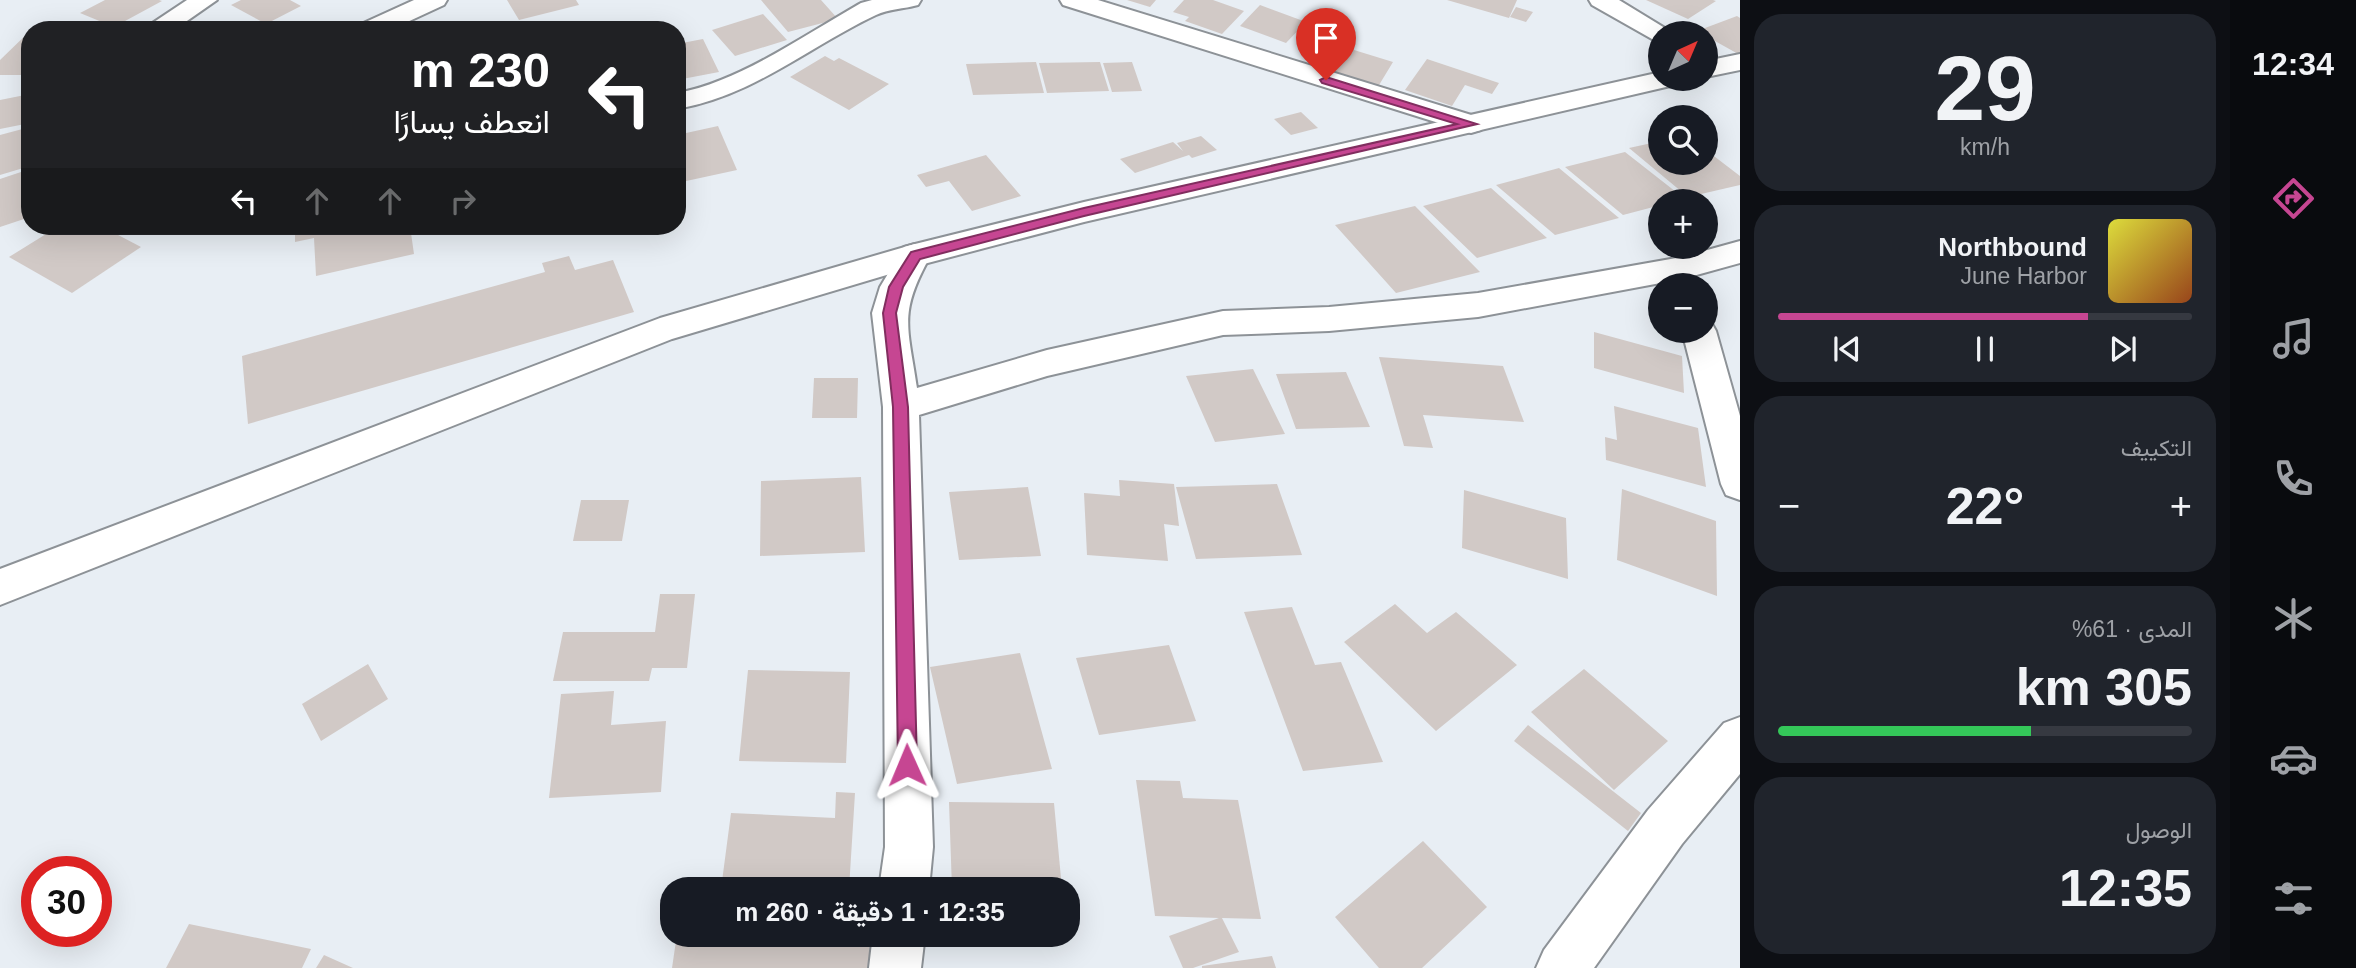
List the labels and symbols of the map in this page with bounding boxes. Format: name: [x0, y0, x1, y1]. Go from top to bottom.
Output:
pin: [1296, 8, 1356, 80]
north arrow: [1648, 21, 1718, 91]
position arrow: [870, 728, 944, 802]
speed limit sign: 30: [21, 856, 112, 947]

